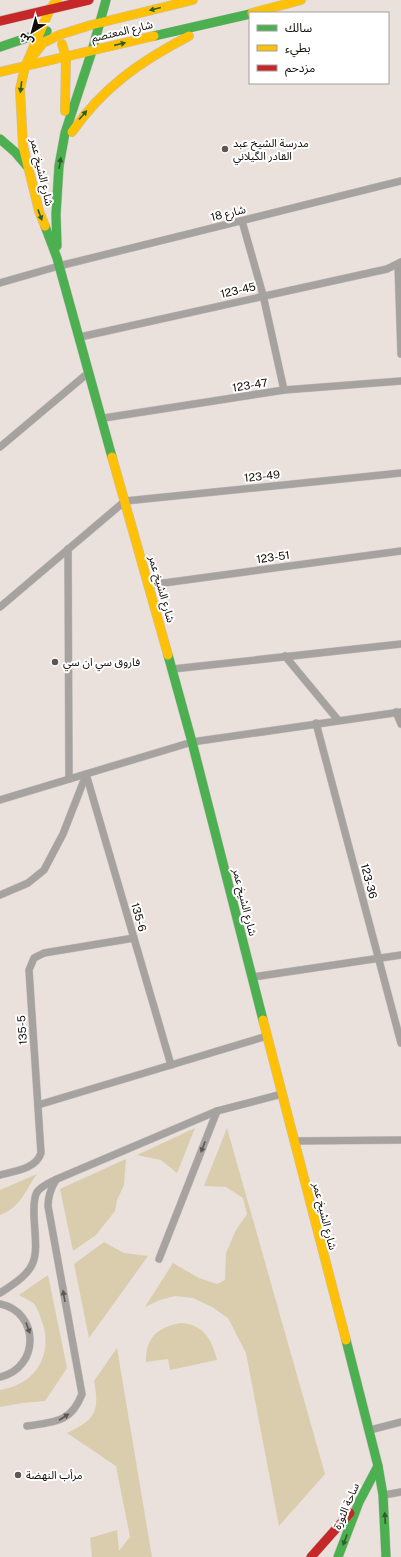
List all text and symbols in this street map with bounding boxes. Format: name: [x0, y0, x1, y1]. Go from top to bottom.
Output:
one-way arrow: [149, 7, 161, 13]
north arrow: [12, 12, 52, 52]
legend: [249, 12, 389, 84]
street label: شارع المعتصم: [90, 18, 155, 47]
text: سالك: [285, 21, 312, 35]
text: ش: [16, 30, 36, 49]
one-way arrow: [114, 41, 126, 47]
text: بطيء: [285, 41, 311, 58]
text: مزدحم: [285, 61, 315, 77]
one-way arrow: [18, 81, 24, 93]
one-way arrow: [79, 109, 88, 120]
street label: شارع الشيخ عمر: [26, 136, 56, 208]
place label: مدرسة الشيخ عبد القادر الگيلاني: [233, 137, 309, 166]
marker: مدرسة الشيخ عبد القادر الگيلاني: [220, 144, 230, 154]
one-way arrow: [57, 157, 63, 169]
street label: شارع 18: [209, 203, 248, 225]
one-way arrow: [38, 209, 44, 221]
street label: 123-45: [219, 280, 257, 300]
street label: 123-47: [231, 376, 269, 394]
street label: 123-49: [244, 468, 281, 484]
street label: 123-51: [256, 549, 290, 565]
street label: شارع الشيخ عمر: [145, 553, 177, 625]
place label: فاروق سي ان سي: [63, 656, 140, 672]
marker: فاروق سي ان سي: [50, 657, 60, 667]
street label: 123-36: [359, 862, 379, 900]
street label: شارع الشيخ عمر: [229, 866, 259, 938]
street label: 135-6: [129, 901, 149, 933]
street label: 135-5: [15, 1015, 29, 1045]
one-way arrow: [199, 1141, 205, 1153]
street label: شارع الشيخ عمر: [309, 1180, 339, 1252]
one-way arrow: [61, 1290, 67, 1302]
one-way arrow: [25, 1323, 31, 1335]
one-way arrow: [59, 1414, 70, 1421]
place label: مرأب النهضة: [26, 1469, 83, 1482]
marker: مرأب النهضة: [13, 1470, 23, 1480]
street label: ساحة الثورة: [331, 1481, 362, 1531]
one-way arrow: [381, 1512, 388, 1524]
one-way arrow: [341, 1534, 347, 1546]

